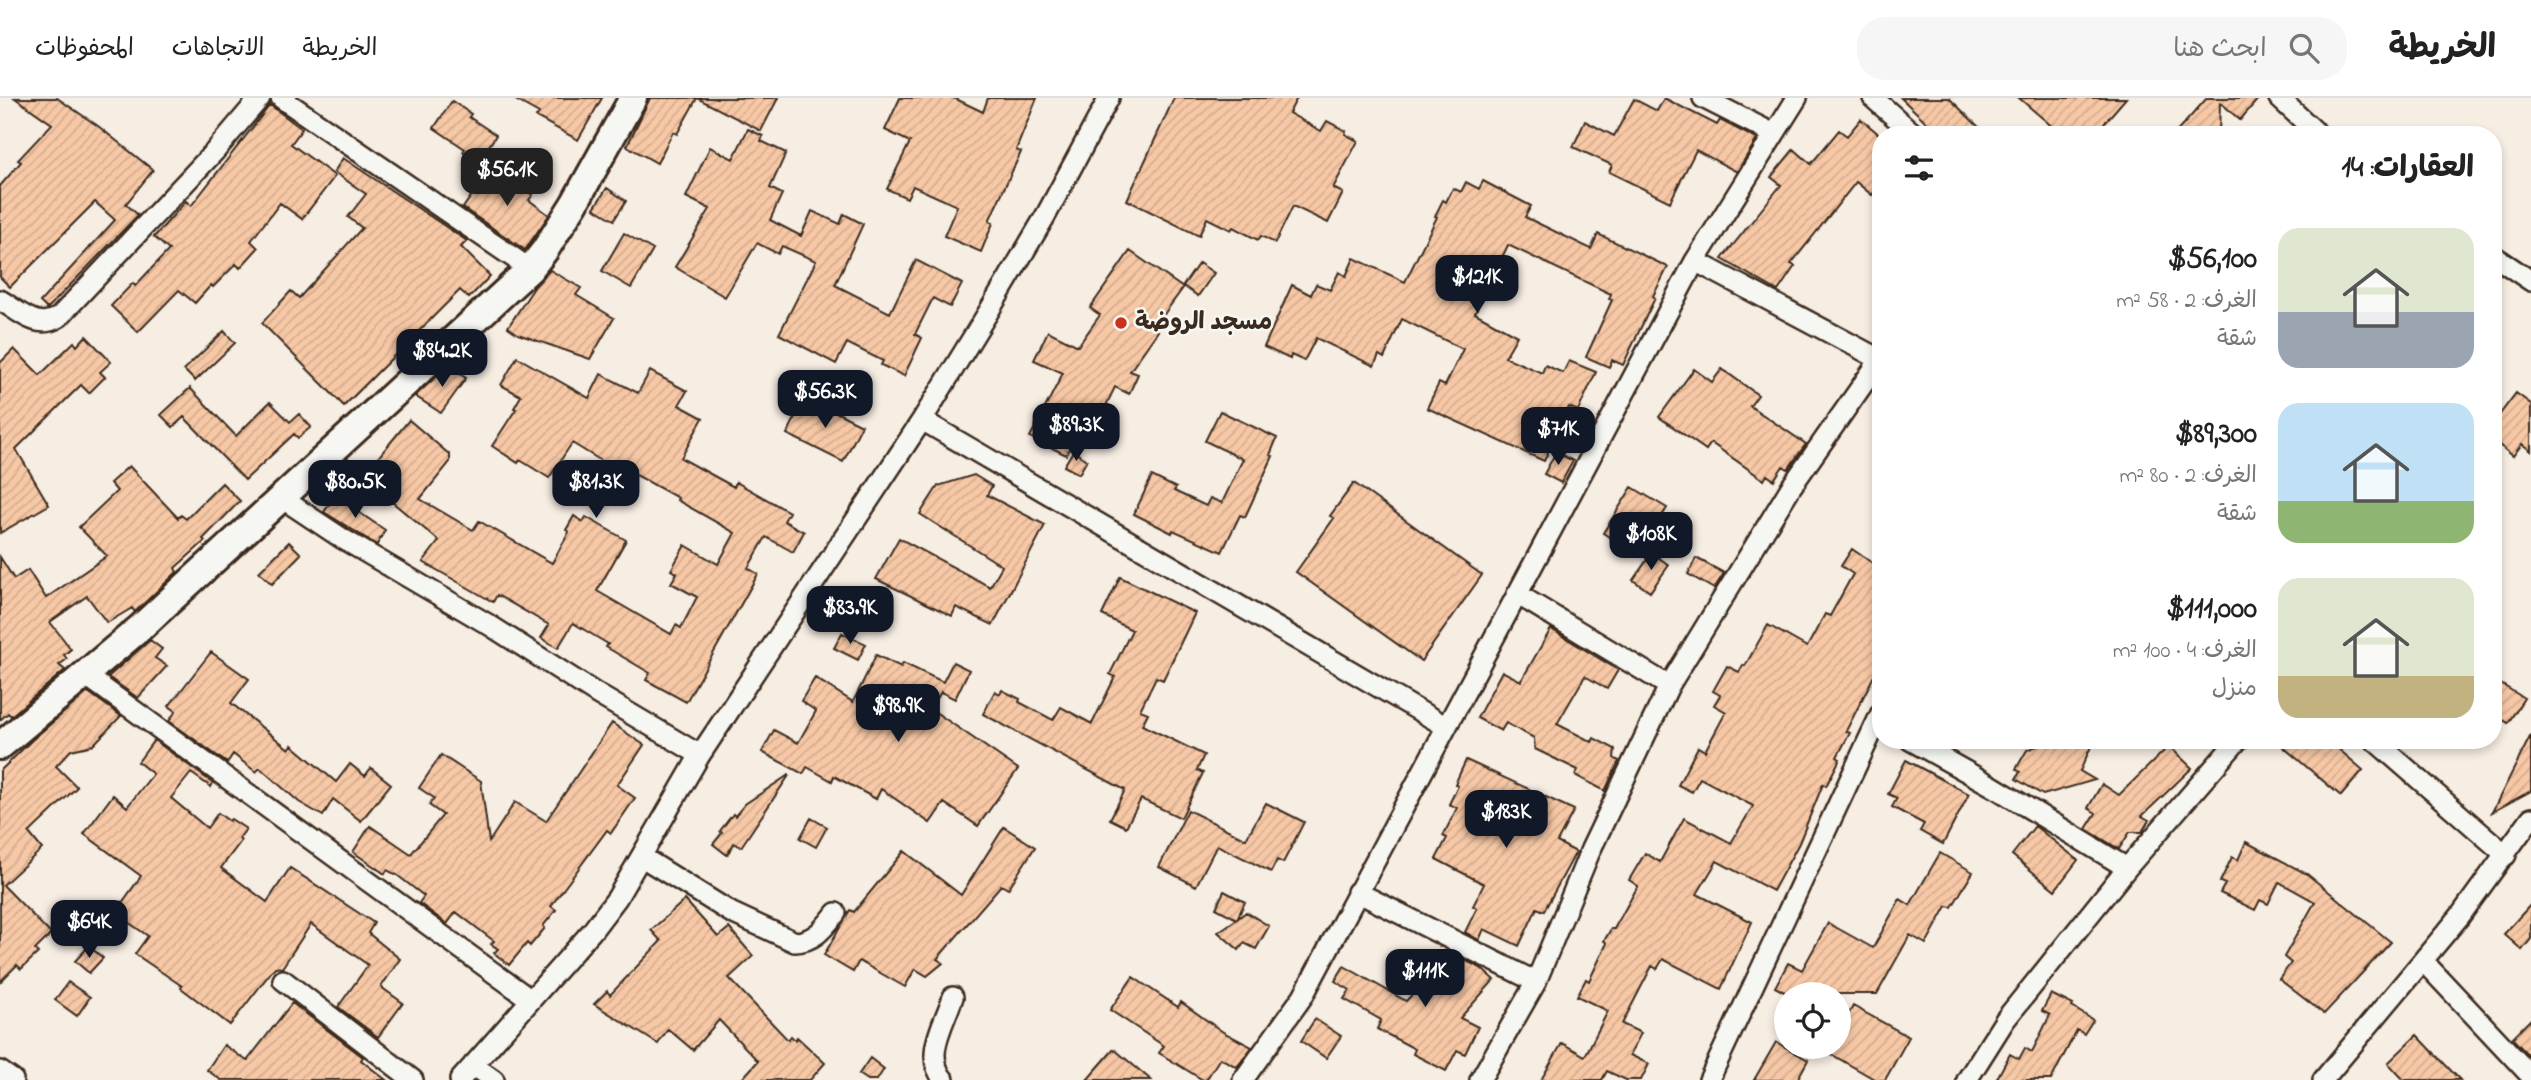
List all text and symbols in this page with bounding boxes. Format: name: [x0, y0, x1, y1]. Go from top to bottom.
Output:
search box: [1857, 17, 2347, 80]
text: الخريطة: [2389, 25, 2496, 73]
icon: search: [2285, 29, 2323, 67]
text: ابحث هنا: [2173, 31, 2267, 69]
text: المحفوظات: [35, 32, 134, 67]
text: الاتجاهات: [172, 32, 265, 67]
text: الخريطة: [303, 32, 377, 67]
text: العقارات: 14: [2342, 147, 2474, 191]
pin: $56.1K: [450, 148, 564, 208]
icon: filters: [1900, 149, 1938, 187]
text: $56.1K: [477, 154, 537, 187]
text: $56,100: [2168, 238, 2257, 282]
pin: $121K: [1428, 256, 1526, 315]
icon: home: [2334, 256, 2418, 340]
text: $121K: [1451, 261, 1503, 294]
text: الغرف: 2 · 58 m²: [2116, 285, 2257, 318]
place label: مسجد الروضة: [1135, 306, 1272, 341]
marker: مسجد الروضة: [1113, 315, 1129, 331]
text: شقة: [2217, 323, 2257, 356]
pin: $84.2K: [385, 330, 499, 389]
text: $84.2K: [412, 335, 472, 368]
pin: $56.3K: [768, 370, 882, 430]
text: $56.3K: [794, 376, 856, 409]
pin: $89.3K: [1019, 404, 1133, 463]
pin: $71K: [1517, 408, 1599, 467]
text: $89.3K: [1049, 409, 1103, 442]
text: $71K: [1537, 413, 1579, 446]
text: $89,300: [2175, 413, 2257, 457]
icon: home: [2334, 431, 2418, 515]
pin: $80.5K: [298, 460, 412, 520]
pin: $81.3K: [539, 460, 653, 520]
text: الغرف: 2 · 80 m²: [2119, 460, 2257, 493]
text: $80.5K: [324, 466, 386, 499]
text: $81.3K: [568, 466, 624, 499]
text: شقة: [2217, 498, 2257, 531]
pin: $108K: [1602, 512, 1700, 572]
text: $108K: [1626, 518, 1676, 551]
pin: $83.9K: [793, 587, 907, 646]
text: $111,000: [2166, 588, 2257, 632]
text: $83.9K: [823, 592, 877, 625]
icon: home: [2334, 606, 2418, 690]
text: الغرف: 4 · 100 m²: [2113, 635, 2257, 668]
text: منزل: [2212, 673, 2257, 706]
pin: $98.9K: [841, 684, 955, 744]
text: $98.9K: [872, 690, 924, 723]
pin: $183K: [1457, 790, 1555, 850]
text: $183K: [1481, 796, 1531, 829]
pin: $64K: [48, 900, 130, 960]
text: $64K: [67, 906, 111, 939]
pin: $111K: [1376, 950, 1474, 1009]
text: $111K: [1401, 955, 1449, 988]
map controls: [1774, 982, 1851, 1059]
button: locate: [1774, 982, 1851, 1059]

